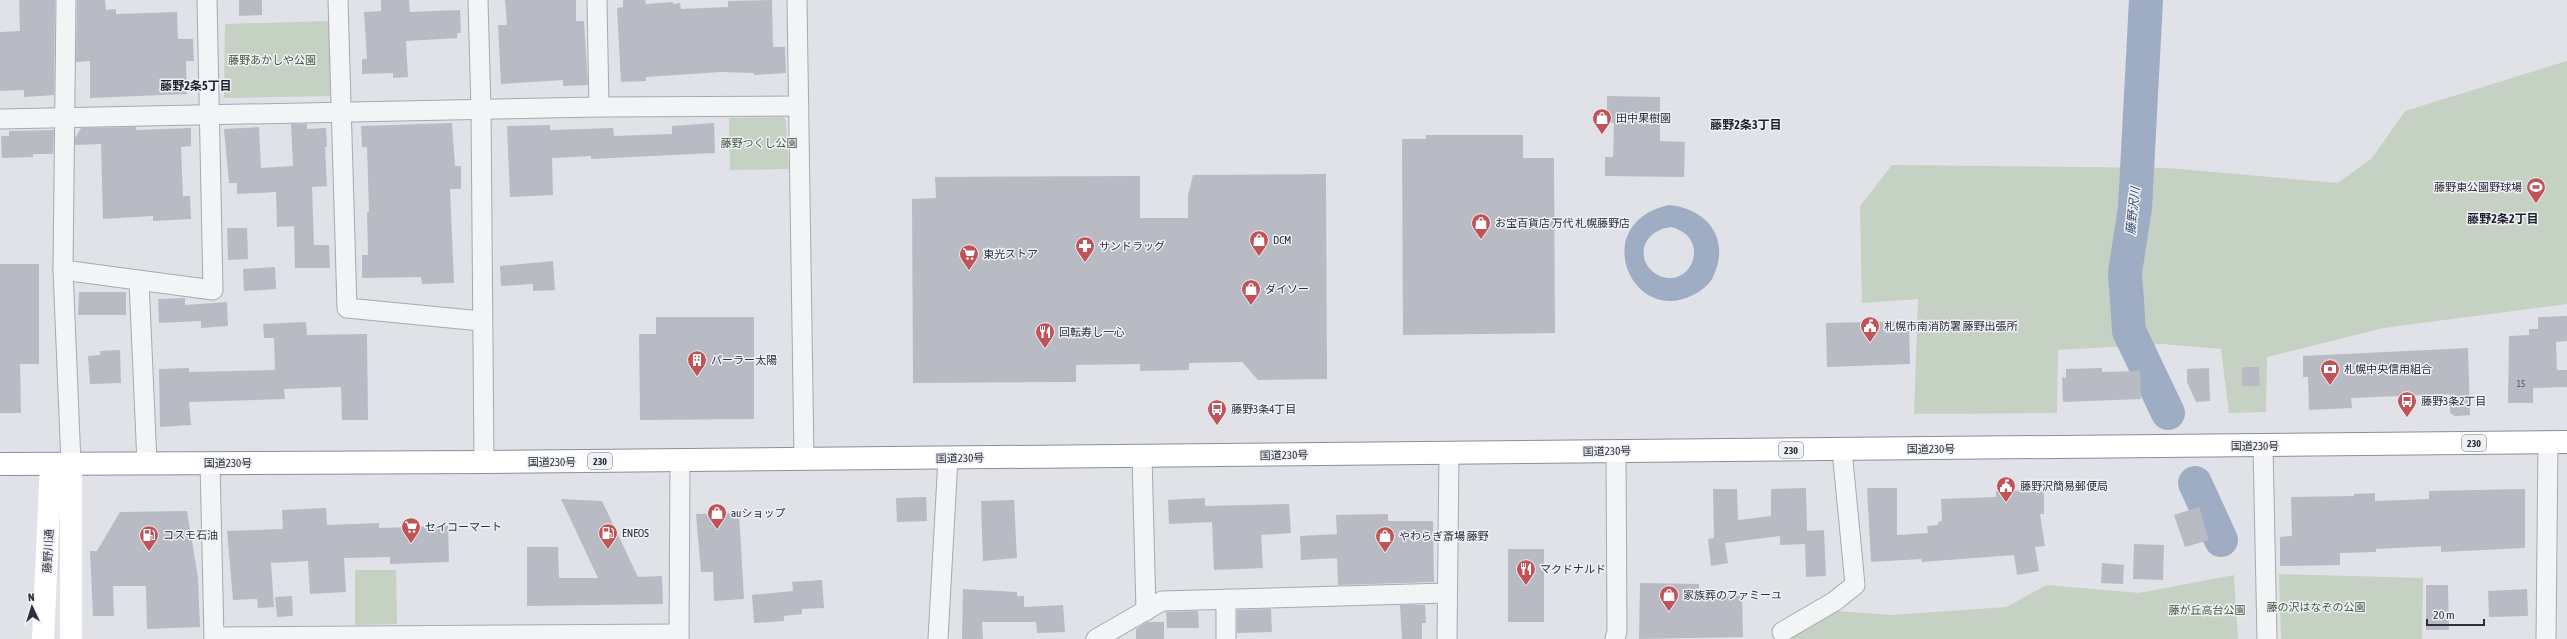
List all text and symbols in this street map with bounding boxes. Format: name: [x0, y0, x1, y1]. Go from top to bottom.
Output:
park label: 藤野あかしや公園: [228, 54, 316, 66]
district label: 藤野2条5丁目: [160, 79, 232, 93]
shop icon: 田中果樹園: [1591, 107, 1613, 135]
place label: 田中果樹園: [1616, 112, 1671, 124]
district label: 藤野2条3丁目: [1710, 118, 1782, 132]
park label: 藤野つくし公園: [721, 137, 798, 149]
sports icon: 藤野東公園野球場: [2525, 176, 2547, 204]
place label: 藤野東公園野球場: [2434, 181, 2522, 193]
water label: 藤野沢川: [2124, 184, 2143, 236]
shop icon: お宝百貨店 万代 札幌藤野店: [1470, 212, 1492, 240]
district label: 藤野2条2丁目: [2467, 212, 2539, 226]
place label: お宝百貨店 万代 札幌藤野店: [1495, 217, 1630, 229]
shop icon: DCM: [1248, 229, 1270, 257]
place label: DCM: [1273, 234, 1291, 246]
pharmacy icon: サンドラッグ: [1074, 235, 1096, 263]
place label: サンドラッグ: [1099, 240, 1165, 252]
supermarket icon: 東光ストア: [958, 243, 980, 271]
place label: 東光ストア: [983, 248, 1038, 260]
shop icon: ダイソー: [1240, 278, 1262, 306]
place label: ダイソー: [1265, 283, 1309, 295]
public building icon: 札幌市南消防署 藤野出張所: [1859, 315, 1881, 343]
place label: 札幌市南消防署 藤野出張所: [1884, 320, 2019, 332]
restaurant icon: 回転寿し一心: [1034, 321, 1056, 349]
place label: 回転寿し一心: [1059, 326, 1125, 338]
building icon: パーラー太陽: [686, 349, 708, 377]
place label: パーラー太陽: [711, 354, 777, 366]
bank icon: 札幌中央信用組合: [2319, 358, 2341, 386]
place label: 札幌中央信用組合: [2344, 363, 2432, 375]
house number: 15: [2517, 379, 2525, 389]
bus stop icon: 藤野3条2丁目: [2396, 390, 2418, 418]
place label: 藤野3条2丁目: [2421, 395, 2486, 407]
bus stop icon: 藤野3条4丁目: [1206, 398, 1228, 426]
place label: 藤野3条4丁目: [1231, 403, 1296, 415]
road number: 230: [2462, 435, 2486, 451]
street label: 国道230号: [2231, 440, 2279, 452]
road number: 230: [1779, 442, 1803, 458]
street label: 国道230号: [1907, 443, 1955, 455]
street label: 国道230号: [1583, 445, 1631, 457]
street label: 国道230号: [1260, 449, 1308, 461]
street label: 国道230号: [936, 452, 984, 464]
road number: 230: [588, 453, 612, 469]
street label: 国道230号: [528, 456, 576, 468]
street label: 国道230号: [204, 457, 252, 469]
public building icon: 藤野沢簡易郵便局: [1995, 475, 2017, 503]
place label: 藤野沢簡易郵便局: [2020, 480, 2108, 492]
shop icon: auショップ: [706, 502, 728, 530]
place label: auショップ: [731, 507, 785, 519]
supermarket icon: セイコーマート: [400, 516, 422, 544]
place label: セイコーマート: [425, 521, 502, 533]
fuel station icon: ENEOS: [597, 522, 619, 550]
fuel station icon: コスモ石油: [138, 524, 160, 552]
shop icon: やわらぎ斎場 藤野: [1374, 525, 1396, 553]
place label: ENEOS: [622, 527, 649, 539]
street label: 藤野川通: [41, 529, 55, 573]
place label: コスモ石油: [163, 529, 218, 541]
place label: やわらぎ斎場 藤野: [1399, 530, 1489, 542]
restaurant icon: マクドナルド: [1515, 558, 1537, 586]
place label: マクドナルド: [1540, 563, 1606, 575]
shop icon: 家族葬のファミーユ: [1658, 584, 1680, 612]
north arrow: [12, 587, 52, 627]
place label: 家族葬のファミーユ: [1683, 589, 1782, 601]
text: N: [28, 591, 35, 603]
park label: 藤の沢はなぞの公園: [2267, 601, 2366, 613]
scale bar: [2427, 601, 2484, 627]
park label: 藤が丘高台公園: [2169, 604, 2246, 616]
text: 20 m: [2433, 608, 2455, 622]

